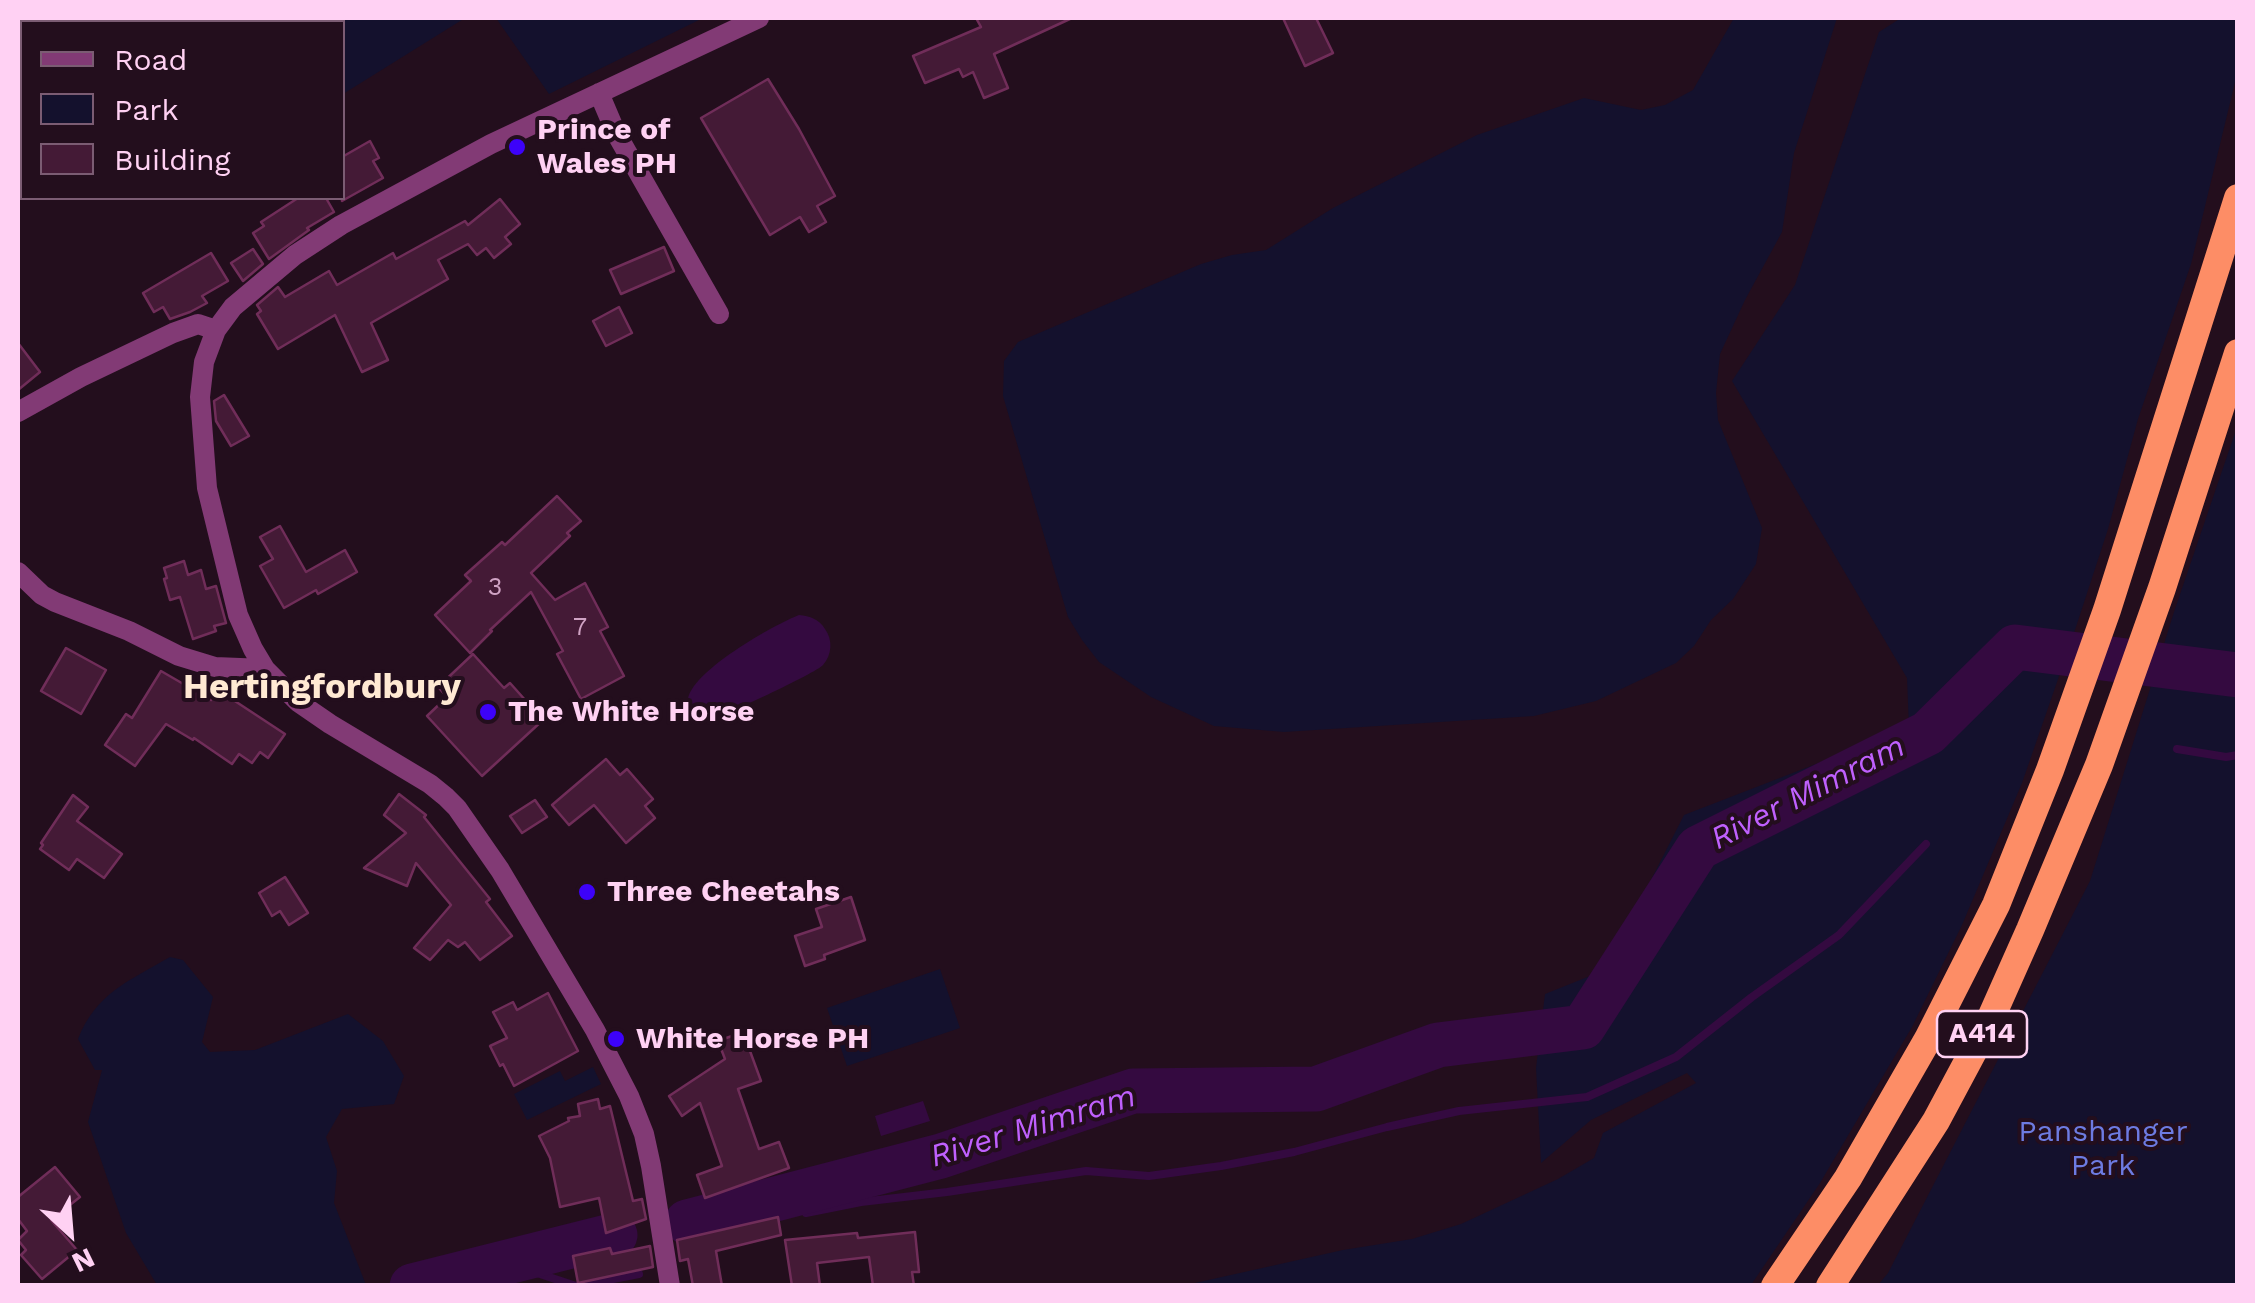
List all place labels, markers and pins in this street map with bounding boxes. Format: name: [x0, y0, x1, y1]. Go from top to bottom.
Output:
place label: Prince of Wales PH: [537, 112, 677, 182]
marker: Prince of Wales PH: [506, 136, 528, 158]
place label: The White Horse: [508, 694, 754, 730]
marker: The White Horse: [477, 701, 499, 723]
place label: Three Cheetahs: [607, 874, 840, 910]
marker: Three Cheetahs: [576, 881, 598, 903]
place label: White Horse PH: [636, 1021, 869, 1057]
marker: White Horse PH: [605, 1028, 627, 1050]

